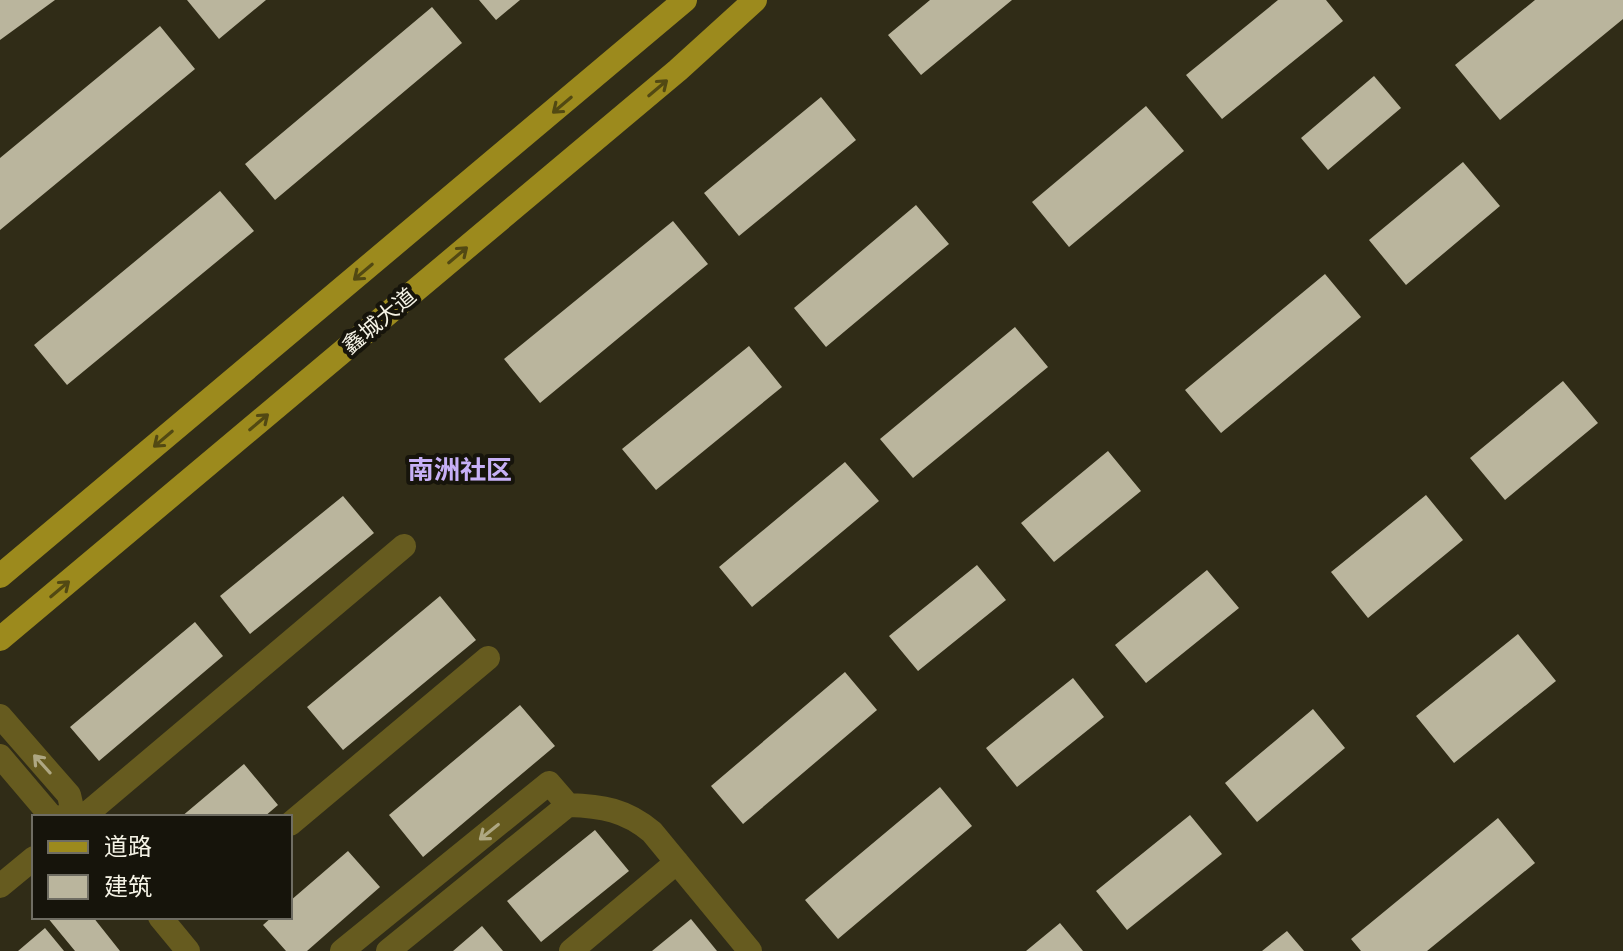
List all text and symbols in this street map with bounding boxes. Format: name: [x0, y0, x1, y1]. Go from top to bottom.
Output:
one-way arrow: [647, 79, 667, 97]
one-way arrow: [552, 96, 573, 114]
one-way arrow: [448, 246, 468, 264]
one-way arrow: [353, 263, 373, 281]
street label: 鑫城大道: [337, 282, 421, 360]
one-way arrow: [248, 413, 269, 431]
one-way arrow: [154, 430, 174, 448]
district label: 南洲社区: [408, 455, 512, 487]
one-way arrow: [49, 580, 70, 598]
one-way arrow: [34, 754, 52, 774]
legend: [32, 815, 292, 919]
one-way arrow: [479, 824, 500, 841]
text: 道路: [104, 832, 152, 862]
text: 建筑: [104, 872, 152, 902]

